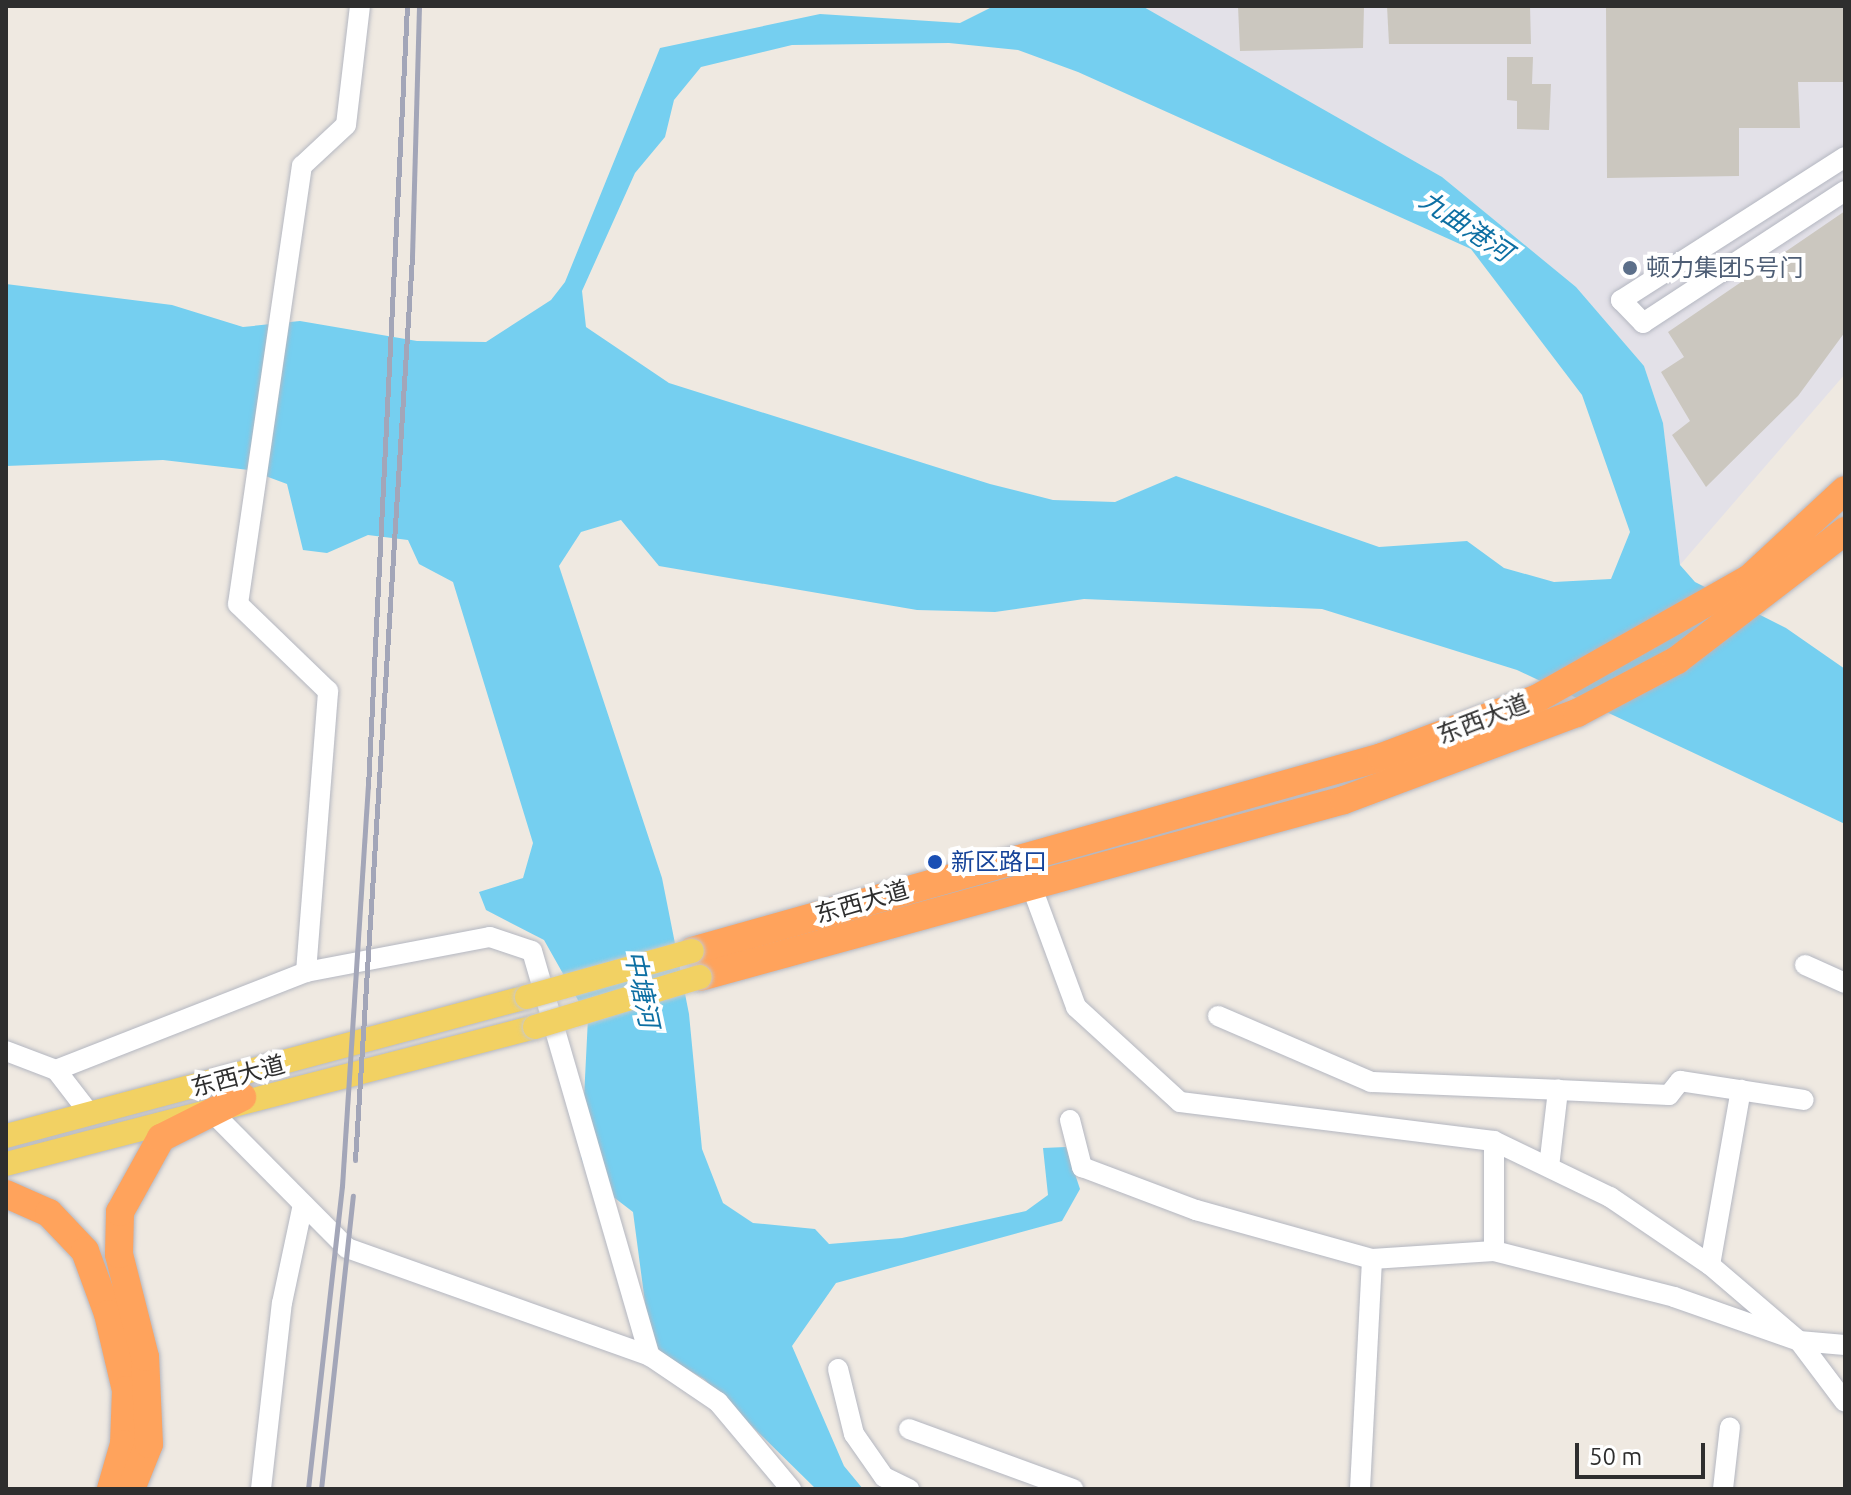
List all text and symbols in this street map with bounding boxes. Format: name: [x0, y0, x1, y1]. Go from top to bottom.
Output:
water label: 九曲港河: [1414, 184, 1518, 268]
place label: 顿力集团5号门: [1646, 254, 1804, 282]
marker: 顿力集团5号门: [1621, 259, 1639, 277]
street label: 东西大道: [1433, 688, 1533, 750]
place label: 新区路口: [951, 848, 1047, 876]
marker: 新区路口: [926, 853, 944, 871]
street label: 东西大道: [812, 875, 912, 929]
water label: 中塘河: [619, 948, 665, 1030]
street label: 东西大道: [188, 1050, 288, 1102]
scale bar: [1579, 1427, 1709, 1477]
text: 50 m: [1589, 1443, 1642, 1470]

